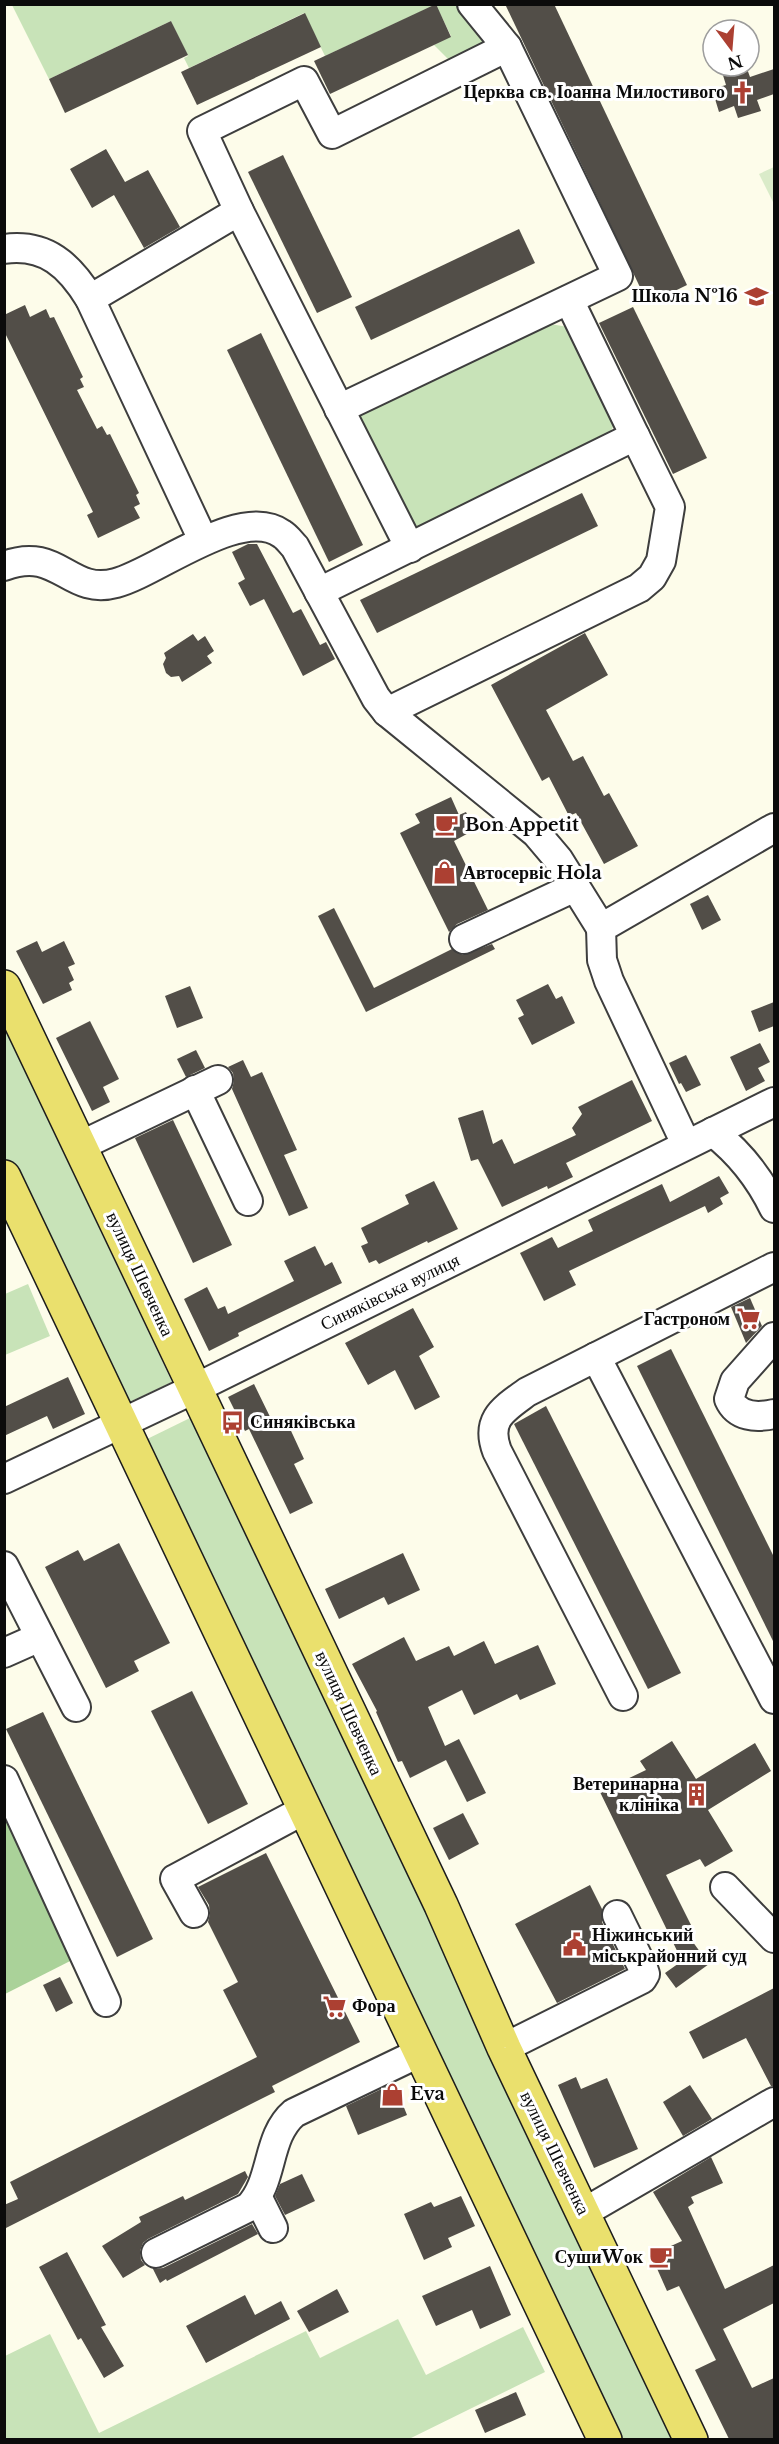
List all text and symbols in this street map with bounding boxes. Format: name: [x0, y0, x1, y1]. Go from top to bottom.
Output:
north arrow: [701, 18, 761, 78]
text: N: [725, 51, 745, 74]
church icon: Церква св. Іоанна Милостивого: [730, 79, 756, 105]
place label: Церква св. Іоанна Милостивого: [463, 81, 725, 103]
school or university icon: Школа №16: [743, 283, 769, 309]
place label: Школа №16: [632, 285, 738, 307]
cafe icon: Bon Appetit: [434, 812, 460, 838]
place label: Bon Appetit: [465, 814, 579, 836]
shop icon: Автосервіс Hola: [432, 860, 458, 886]
place label: Автосервіс Hola: [463, 862, 602, 884]
street label: вулиця Шевченка: [102, 1208, 178, 1340]
street label: Синяківська вулиця: [317, 1249, 463, 1335]
supermarket icon: Гастроном: [735, 1306, 761, 1332]
place label: Гастроном: [644, 1308, 730, 1330]
bus stop icon: Синяківська: [219, 1409, 245, 1435]
place label: Синяківська: [250, 1411, 355, 1433]
street label: вулиця Шевченка: [311, 1647, 387, 1779]
place label: Ветеринарна клініка: [573, 1773, 679, 1816]
building icon: Ветеринарна клініка: [684, 1781, 710, 1807]
place label: Ніжинський міськрайонний суд: [592, 1924, 747, 1967]
public building icon: Ніжинський міськрайонний суд: [561, 1932, 587, 1958]
supermarket icon: Фора: [321, 1993, 347, 2019]
place label: Фора: [352, 1995, 395, 2017]
shop icon: Eva: [379, 2081, 405, 2107]
place label: Eva: [410, 2083, 446, 2105]
street label: вулиця Шевченка: [516, 2088, 594, 2218]
cafe icon: СушиWок: [648, 2244, 674, 2270]
place label: СушиWок: [554, 2246, 644, 2268]

